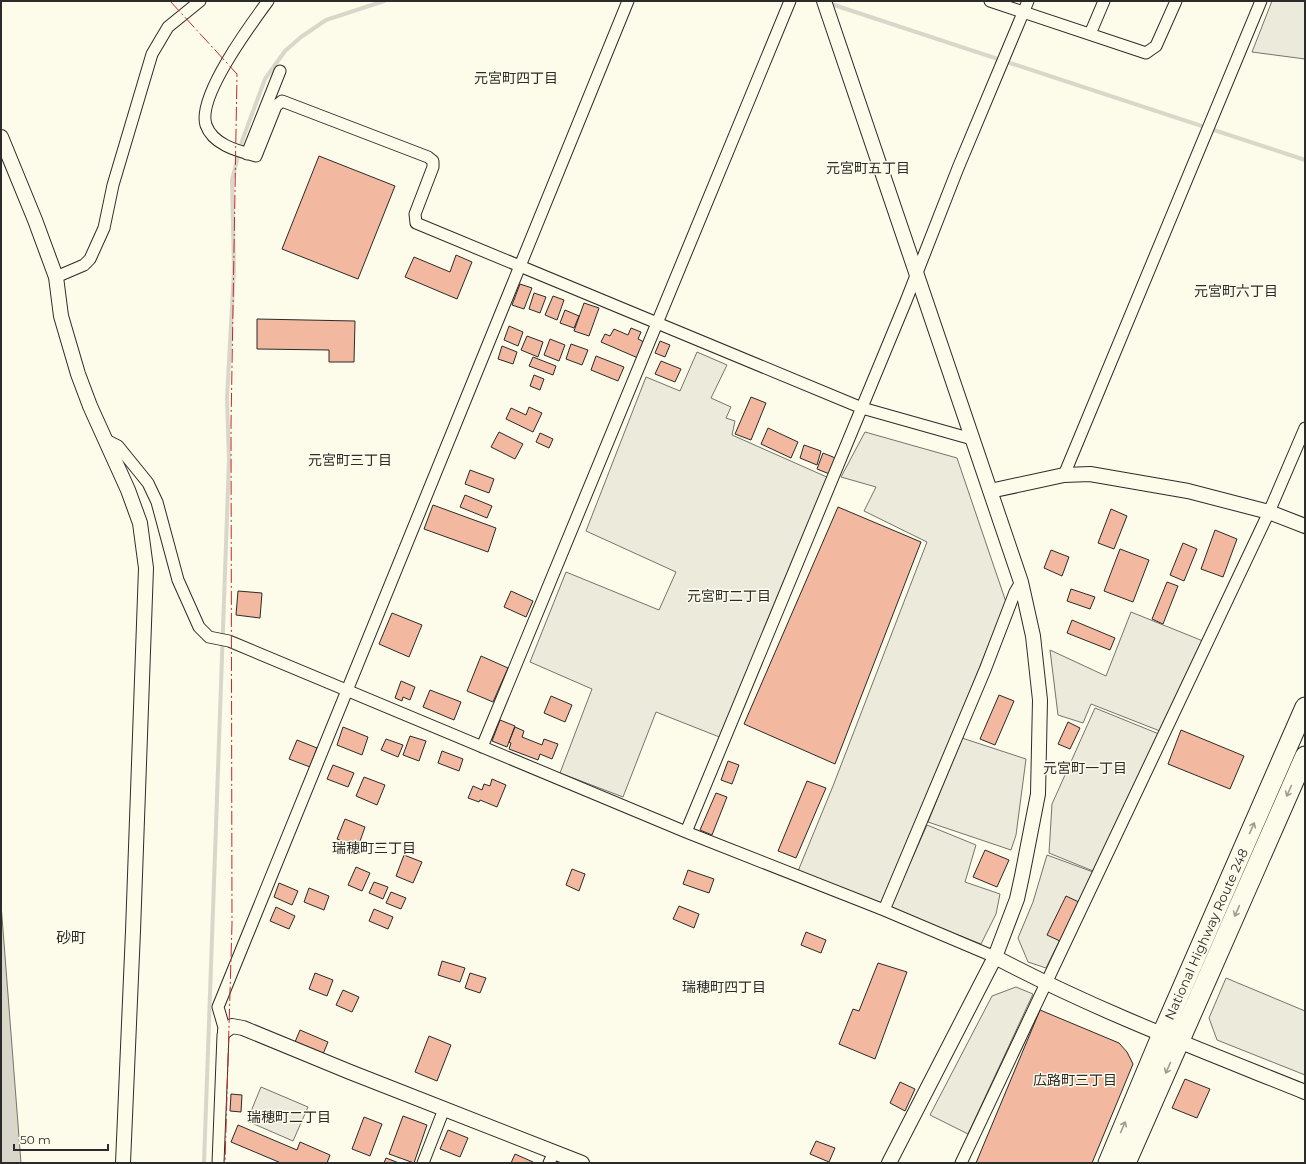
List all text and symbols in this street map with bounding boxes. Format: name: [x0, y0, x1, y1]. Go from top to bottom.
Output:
district label: 元宮町四丁目: [474, 69, 558, 87]
district label: 元宮町五丁目: [826, 159, 910, 177]
district label: 元宮町六丁目: [1194, 282, 1278, 300]
district label: 元宮町三丁目: [308, 451, 392, 469]
district label: 元宮町二丁目: [687, 587, 771, 605]
district label: 元宮町一丁目: [1043, 759, 1127, 777]
one-way arrow: [1285, 785, 1293, 797]
one-way arrow: [1249, 822, 1256, 834]
district label: 瑞穂町三丁目: [332, 839, 416, 857]
street label: National Highway Route 248: [1161, 846, 1251, 1022]
one-way arrow: [1233, 904, 1240, 916]
district label: 砂町: [56, 928, 86, 947]
district label: 瑞穂町四丁目: [682, 978, 766, 996]
one-way arrow: [1164, 1062, 1171, 1074]
district label: 広路町三丁目: [1033, 1071, 1117, 1089]
district label: 瑞穂町二丁目: [247, 1108, 331, 1126]
one-way arrow: [1120, 1121, 1128, 1133]
scale bar: [14, 1126, 108, 1152]
text: 50 m: [20, 1132, 51, 1147]

